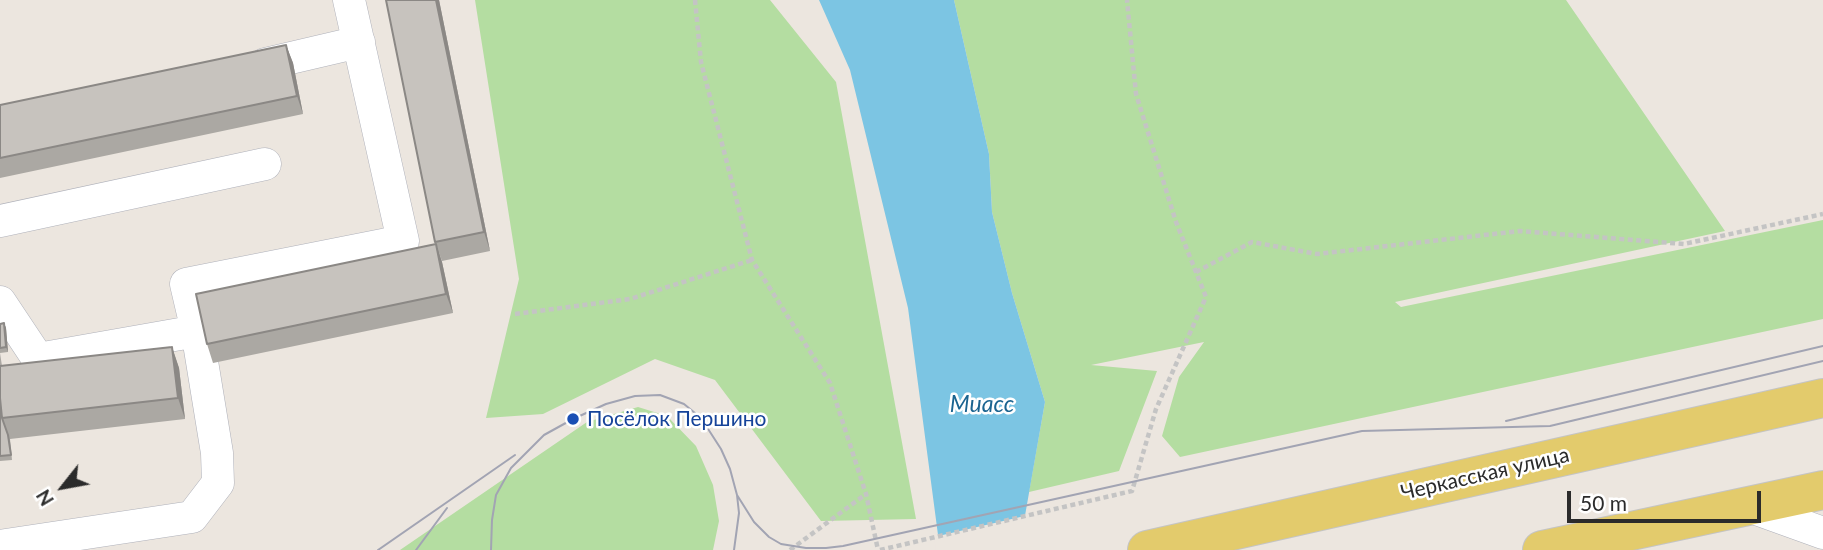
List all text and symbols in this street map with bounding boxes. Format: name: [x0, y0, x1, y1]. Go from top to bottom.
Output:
water label: Миасс: [950, 391, 1014, 419]
place label: Посёлок Першино: [587, 406, 766, 432]
marker: Посёлок Першино: [565, 411, 581, 427]
street label: Черкасская улица: [1398, 442, 1572, 506]
north arrow: [28, 452, 98, 522]
scale bar: [1571, 476, 1765, 520]
text: N: [31, 486, 58, 510]
text: 50 m: [1580, 490, 1627, 515]

